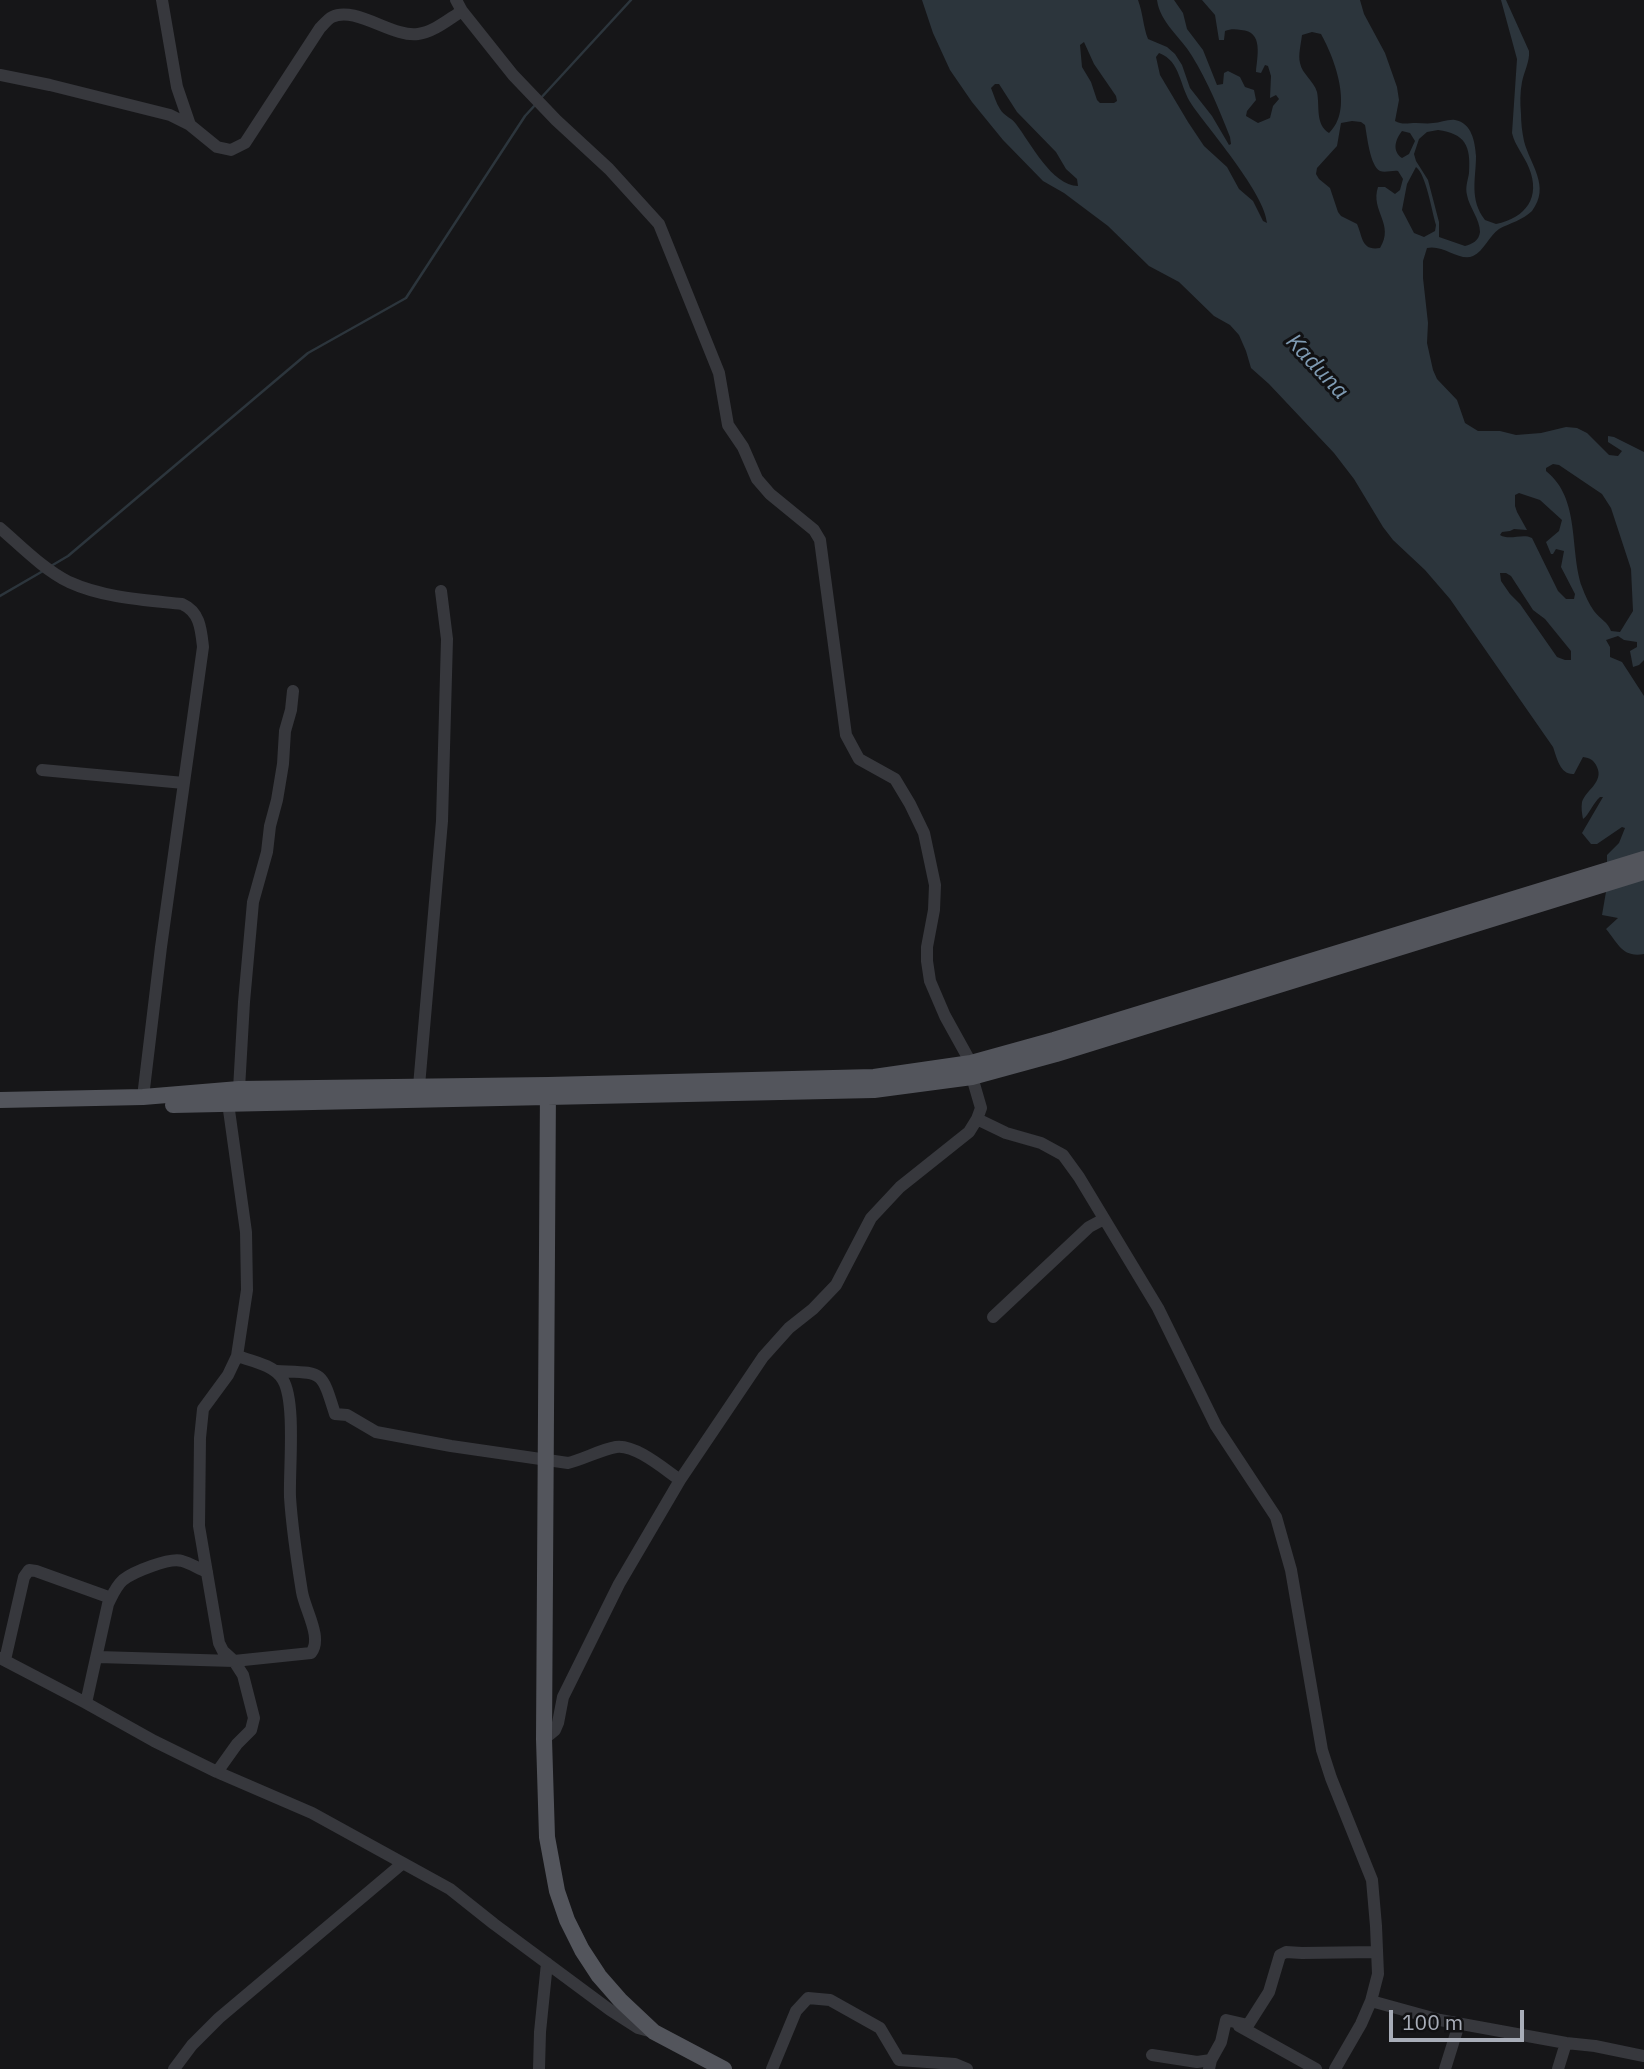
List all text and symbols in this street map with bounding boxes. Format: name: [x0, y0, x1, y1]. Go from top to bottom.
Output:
water label: Kaduna: [1280, 329, 1354, 405]
scale bar: [1392, 1996, 1527, 2040]
text: 100 m: [1402, 2008, 1463, 2036]

